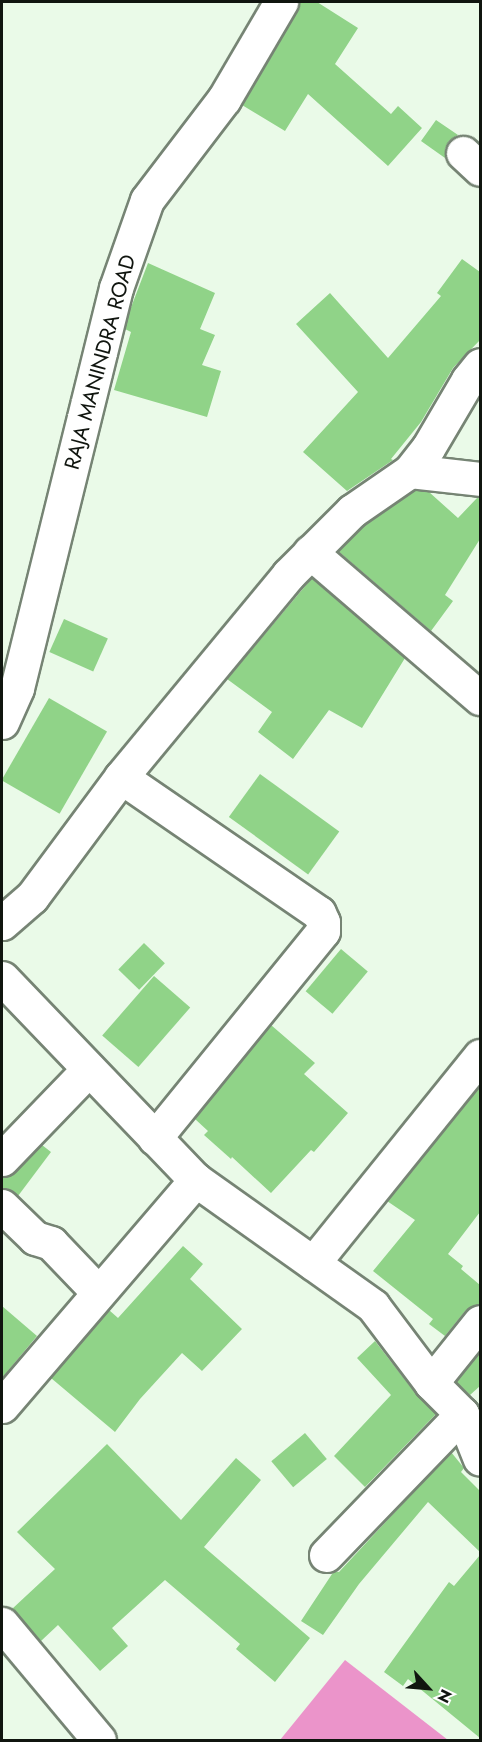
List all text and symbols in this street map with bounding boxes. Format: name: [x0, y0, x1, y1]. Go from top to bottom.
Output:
street label: RAJA MANINDRA ROAD: [59, 252, 141, 472]
north arrow: [398, 1658, 458, 1718]
text: N: [432, 1685, 458, 1707]

